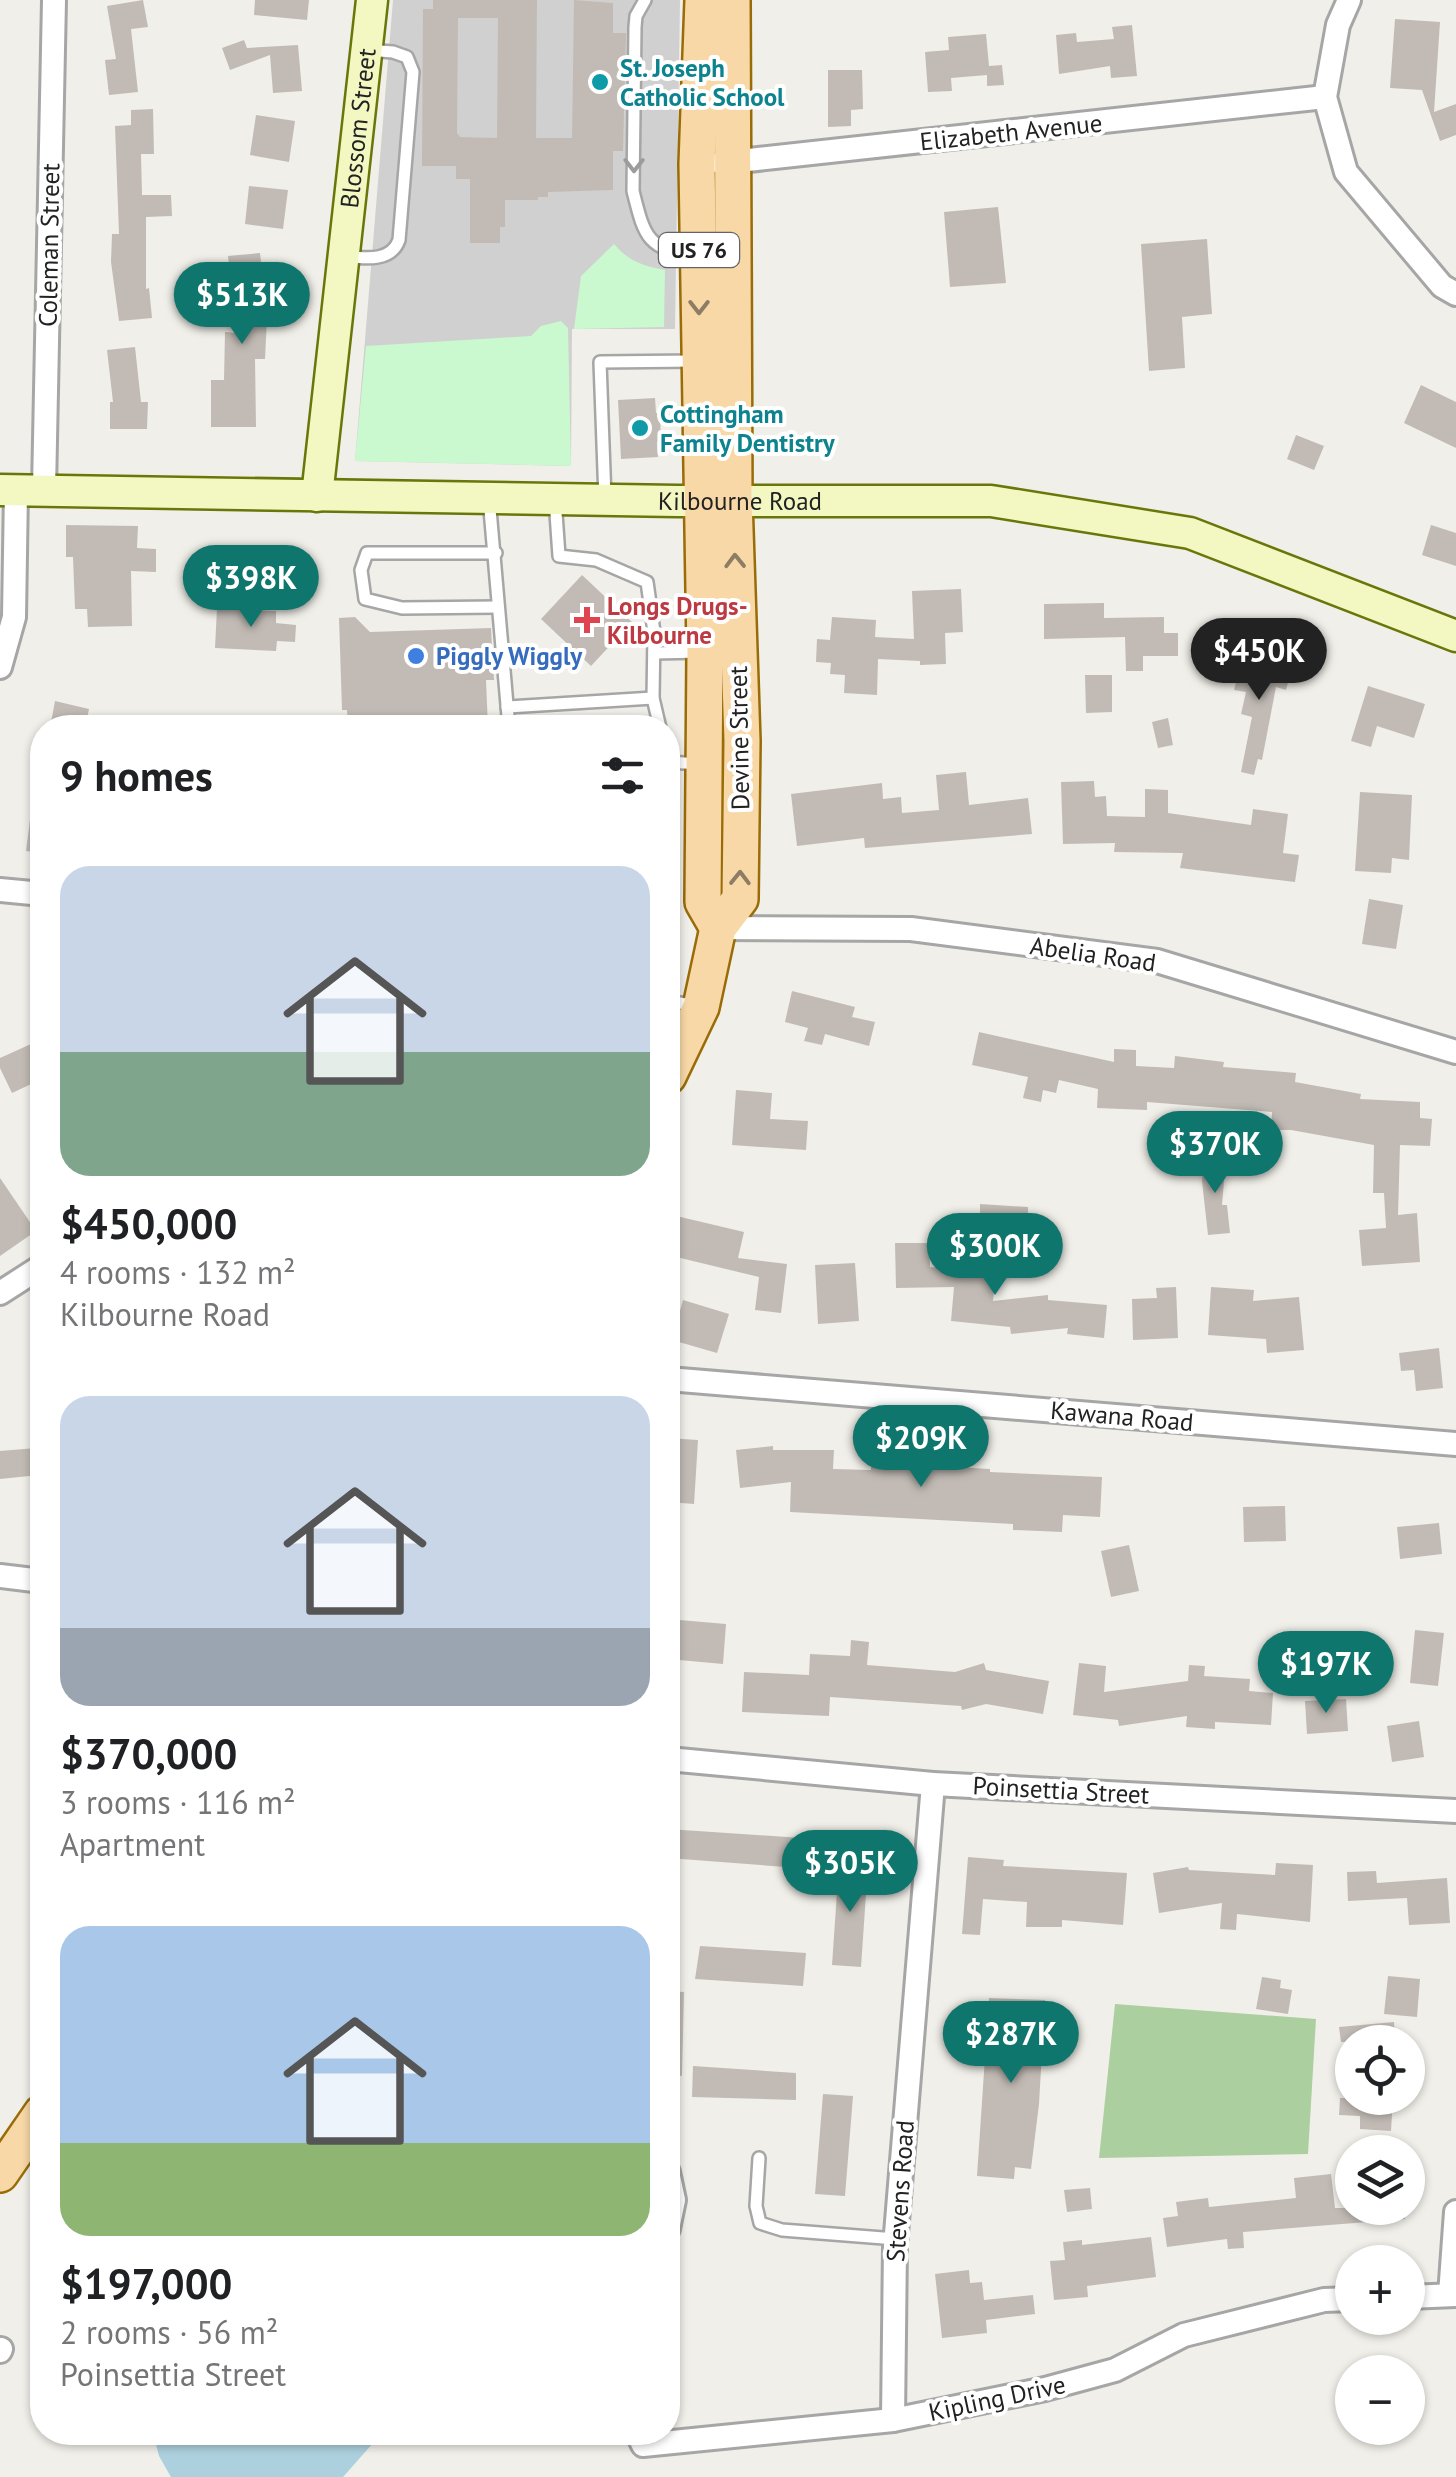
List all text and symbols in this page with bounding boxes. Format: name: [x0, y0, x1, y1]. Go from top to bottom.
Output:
street label: Blossom Street: [333, 46, 383, 210]
place label: St. Joseph Catholic School: [620, 52, 785, 113]
marker: St. Joseph Catholic School: [589, 71, 611, 93]
street label: Elizabeth Avenue: [918, 107, 1104, 157]
one-way arrow: [623, 157, 644, 173]
street label: Coleman Street: [32, 162, 66, 327]
road number: US 76: [659, 233, 739, 267]
pin: $513K: [172, 262, 312, 347]
text: $513K: [196, 273, 288, 315]
one-way arrow: [689, 300, 710, 316]
place label: Cottingham Family Dentistry: [660, 398, 836, 459]
marker: Cottingham Family Dentistry: [629, 417, 651, 439]
street label: Kilbourne Road: [658, 485, 822, 517]
pin: $398K: [181, 545, 321, 630]
one-way arrow: [725, 552, 746, 568]
text: $398K: [205, 556, 297, 598]
place label: Longs Drugs- Kilbourne: [607, 590, 748, 651]
marker: Longs Drugs- Kilbourne: [576, 609, 598, 631]
pin: $450K: [1189, 618, 1329, 703]
text: $450K: [1213, 629, 1305, 671]
place label: Piggly Wiggly: [436, 640, 583, 672]
marker: Piggly Wiggly: [405, 645, 427, 667]
street label: Devine Street: [722, 665, 756, 810]
text: 9 homes: [60, 748, 213, 803]
icon: filters: [595, 748, 650, 803]
one-way arrow: [729, 870, 751, 886]
street label: Abelia Road: [1028, 929, 1158, 979]
icon: home: [265, 931, 445, 1111]
pin: $370K: [1145, 1111, 1285, 1196]
text: $370K: [1169, 1122, 1261, 1164]
text: $450,000: [60, 1196, 237, 1251]
pin: $300K: [925, 1213, 1065, 1298]
text: $300K: [949, 1224, 1041, 1266]
text: 4 rooms · 132 m²: [60, 1251, 296, 1293]
text: Kilbourne Road: [60, 1293, 270, 1335]
street label: Kawana Road: [1049, 1394, 1195, 1438]
pin: $209K: [851, 1405, 991, 1490]
text: $209K: [875, 1416, 967, 1458]
icon: home: [265, 1461, 445, 1641]
pin: $197K: [1256, 1631, 1396, 1716]
text: $197K: [1280, 1642, 1372, 1684]
text: $370,000: [60, 1726, 237, 1781]
street label: Poinsettia Street: [972, 1769, 1151, 1811]
text: 3 rooms · 116 m²: [60, 1781, 296, 1823]
text: Apartment: [60, 1823, 205, 1865]
pin: $305K: [780, 1830, 920, 1915]
text: $305K: [804, 1841, 896, 1883]
icon: home: [265, 1991, 445, 2171]
pin: $287K: [941, 2001, 1081, 2086]
text: $287K: [965, 2012, 1057, 2054]
map controls: [1335, 2025, 1425, 2445]
button: locate: [1335, 2025, 1425, 2115]
street label: Stevens Road: [879, 2119, 921, 2263]
button: layers: [1335, 2135, 1425, 2225]
button: +: [1335, 2245, 1425, 2335]
text: $197,000: [60, 2256, 232, 2311]
text: 2 rooms · 56 m²: [60, 2311, 278, 2353]
text: Poinsettia Street: [60, 2353, 286, 2395]
button: −: [1335, 2355, 1425, 2445]
street label: Kipling Drive: [926, 2368, 1068, 2428]

